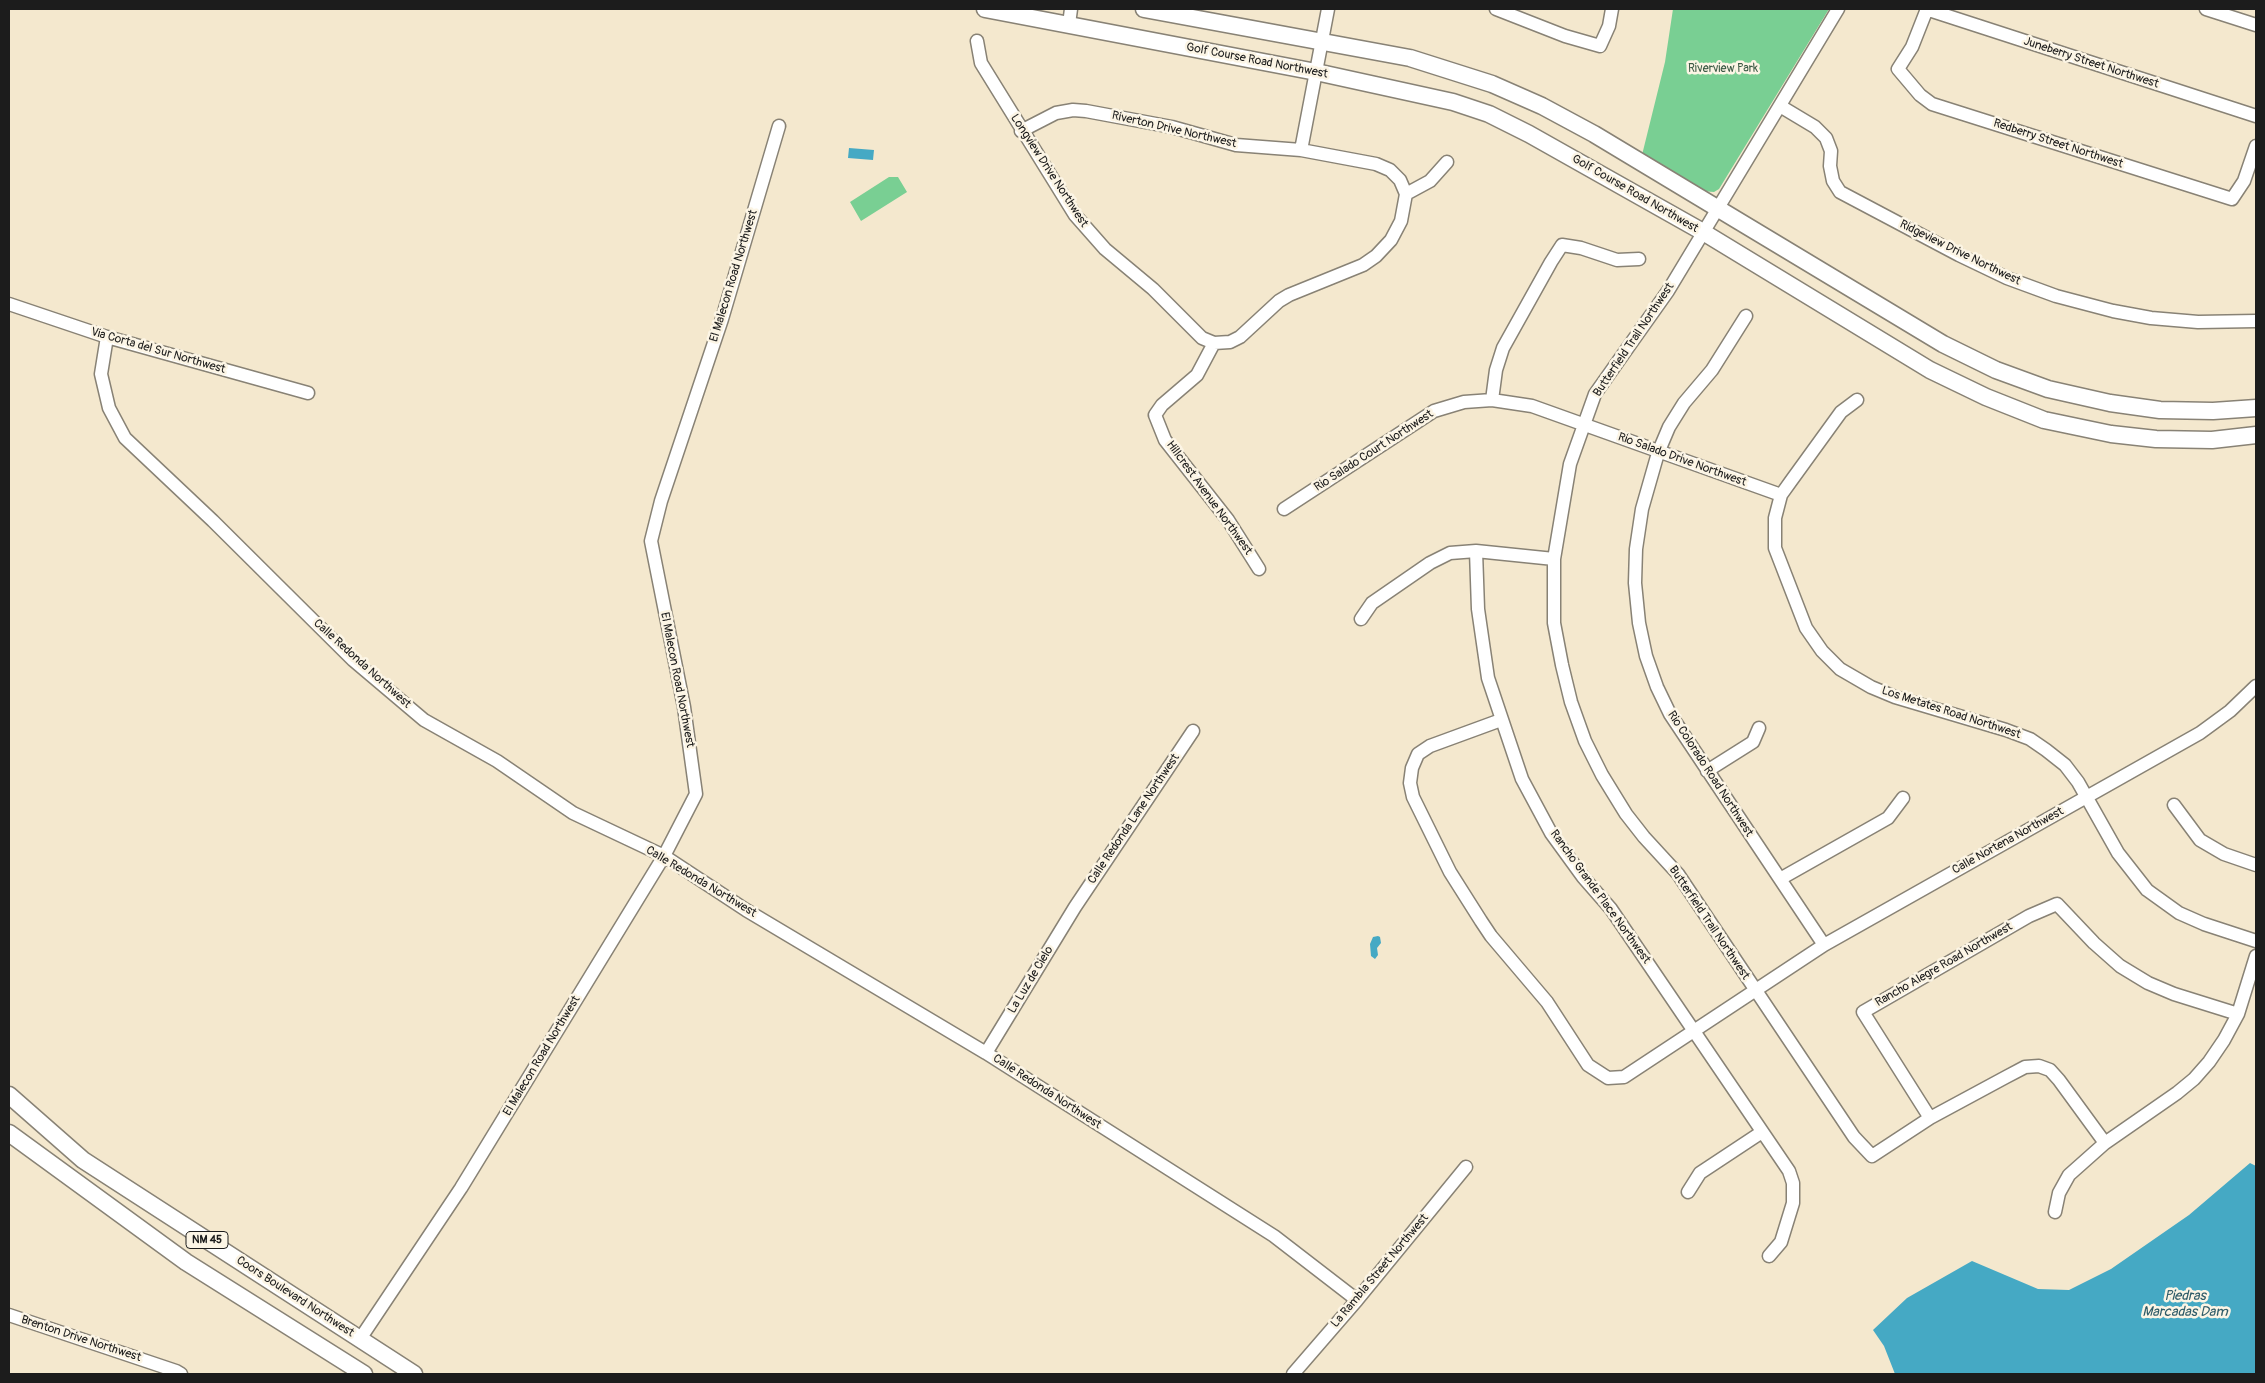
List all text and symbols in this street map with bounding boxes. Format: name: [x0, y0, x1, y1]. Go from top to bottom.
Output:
street label: Juneberry Street Northwest: [2022, 34, 2160, 92]
street label: Golf Course Road Northwest: [1185, 40, 1329, 82]
park label: Riverview Park: [1688, 62, 1758, 76]
street label: Riverton Drive Northwest: [1110, 109, 1238, 151]
street label: Longview Drive Northwest: [1007, 112, 1091, 230]
street label: Redberry Street Northwest: [1991, 116, 2125, 172]
street label: Golf Course Road Northwest: [1569, 152, 1701, 236]
street label: El Malecon Road Northwest: [707, 208, 761, 344]
street label: Ridgeview Drive Northwest: [1897, 217, 2023, 289]
street label: Butterfield Trail Northwest: [1590, 280, 1678, 400]
street label: Via Corta del Sur Northwest: [89, 325, 227, 377]
street label: Rio Salado Court Northwest: [1312, 407, 1436, 495]
street label: Rio Salado Drive Northwest: [1616, 430, 1748, 490]
street label: Hillcrest Avenue Northwest: [1163, 438, 1255, 558]
street label: El Malecon Road Northwest: [657, 611, 697, 749]
street label: Calle Redonda Northwest: [310, 616, 414, 712]
street label: Los Metates Road Northwest: [1880, 684, 2022, 742]
street label: Rio Colorado Road Northwest: [1664, 709, 1756, 839]
street label: Calle Redonda Lane Northwest: [1085, 751, 1183, 887]
street label: Calle Nortena Northwest: [1950, 804, 2066, 878]
street label: Rancho Grande Place Northwest: [1547, 827, 1653, 967]
street label: Calle Redonda Northwest: [643, 843, 759, 921]
street label: Butterfield Trail Northwest: [1665, 863, 1753, 983]
street label: Rancho Alegre Road Northwest: [1873, 920, 2015, 1010]
street label: La Luz de Cielo: [1005, 944, 1057, 1016]
street label: El Malecon Road Northwest: [500, 993, 584, 1119]
street label: Calle Redonda Northwest: [990, 1052, 1104, 1132]
street label: La Rambla Street Northwest: [1328, 1211, 1432, 1331]
road number: NM 45: [186, 1232, 228, 1248]
street label: Coors Boulevard Northwest: [233, 1253, 357, 1341]
water label: Piedras Marcadas Dam: [2142, 1288, 2228, 1320]
street label: Brenton Drive Northwest: [19, 1313, 143, 1365]

